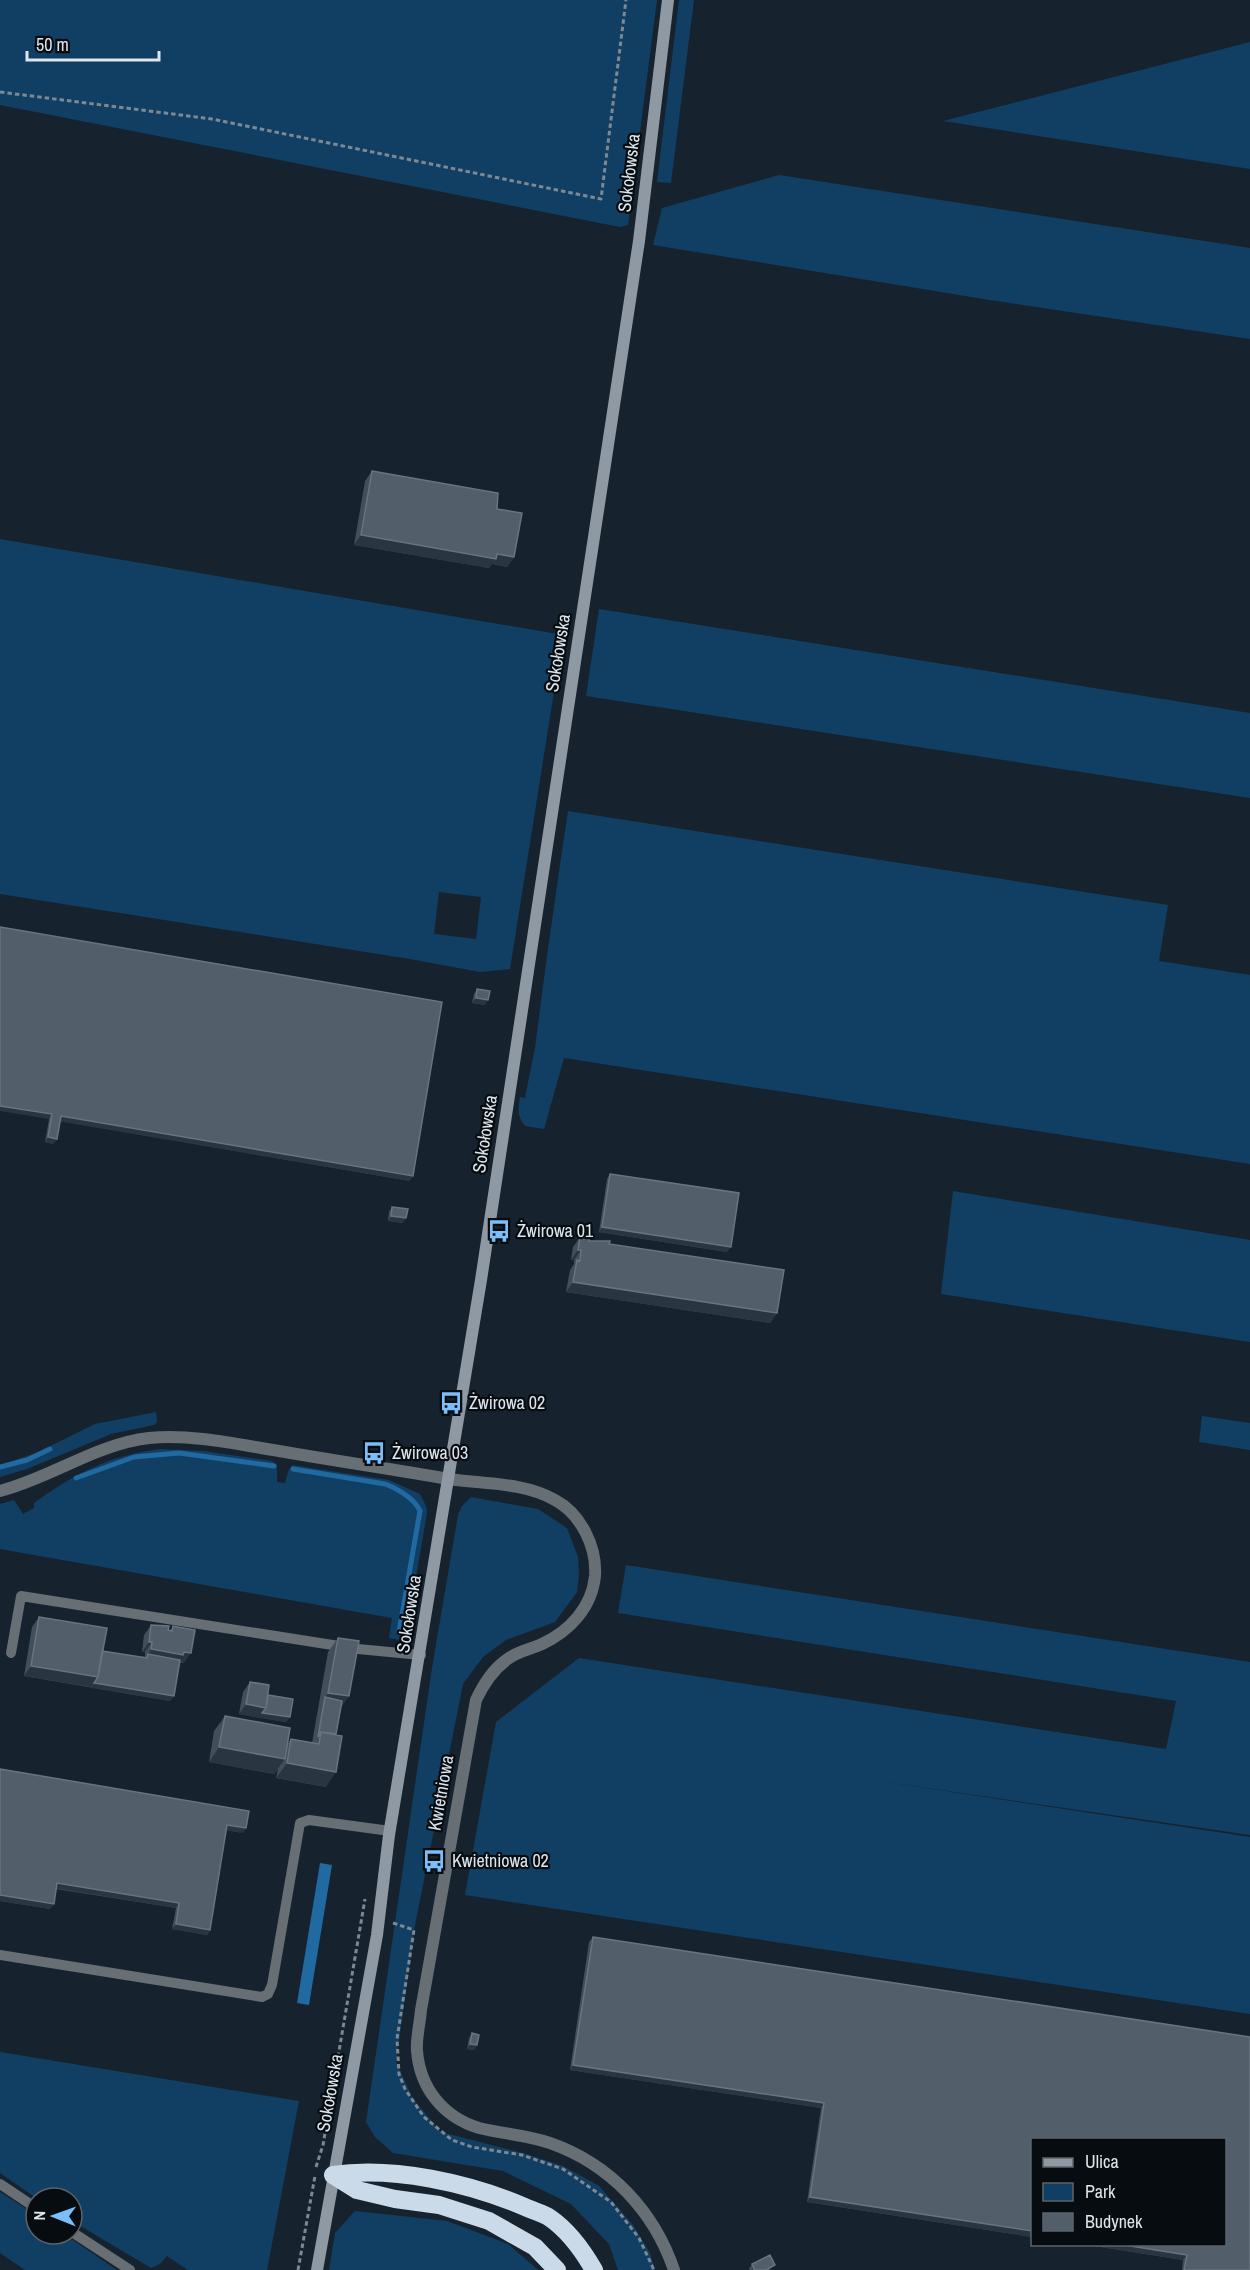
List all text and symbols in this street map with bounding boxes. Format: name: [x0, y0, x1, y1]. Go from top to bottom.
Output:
scale bar: [27, 24, 159, 62]
text: 50 m: [36, 32, 69, 57]
street label: Sokołowska: [611, 132, 646, 214]
street label: Sokołowska: [539, 612, 576, 694]
street label: Sokołowska: [466, 1093, 503, 1175]
bus stop icon: Żwirowa 01: [486, 1218, 512, 1244]
place label: Żwirowa 01: [517, 1218, 594, 1243]
bus stop icon: Żwirowa 02: [438, 1390, 464, 1416]
place label: Żwirowa 02: [469, 1390, 545, 1415]
bus stop icon: Żwirowa 03: [361, 1440, 387, 1466]
place label: Żwirowa 03: [392, 1440, 468, 1465]
street label: Sokołowska: [390, 1573, 427, 1655]
street label: Kwietniowa: [422, 1753, 459, 1833]
bus stop icon: Kwietniowa 02: [421, 1848, 447, 1874]
place label: Kwietniowa 02: [452, 1848, 549, 1873]
street label: Sokołowska: [310, 2052, 349, 2134]
legend: [1031, 2138, 1226, 2246]
text: Ulica: [1085, 2149, 1119, 2174]
text: Park: [1085, 2179, 1116, 2204]
north arrow: [24, 2186, 84, 2246]
text: Budynek: [1085, 2209, 1143, 2234]
text: N: [28, 2211, 50, 2221]

